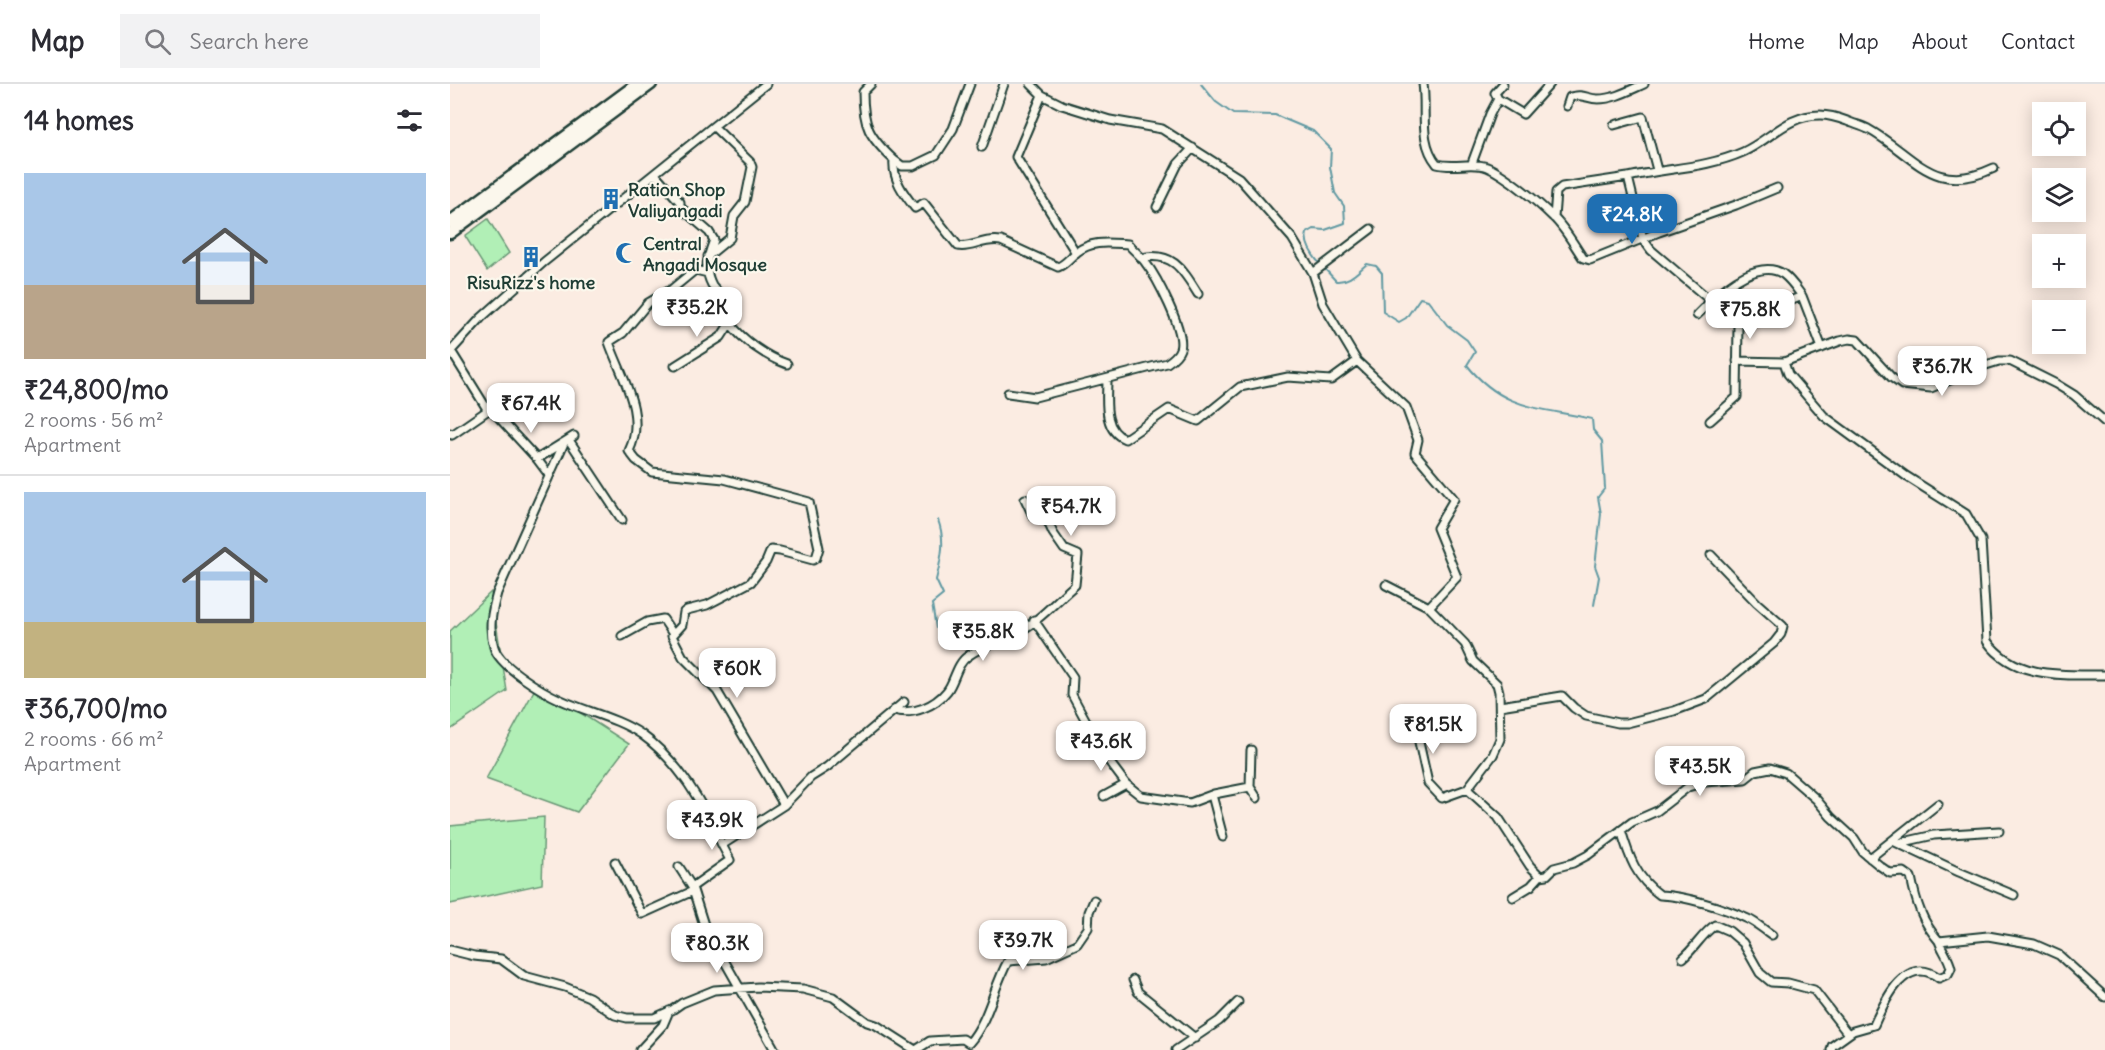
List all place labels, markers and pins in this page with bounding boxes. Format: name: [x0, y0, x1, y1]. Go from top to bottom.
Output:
place label: Ration Shop Valiyangadi: [628, 178, 725, 222]
building icon: Ration Shop Valiyangadi: [599, 187, 623, 211]
pin: ₹24.8K: [1583, 194, 1681, 245]
place label: Central Angadi Mosque: [643, 232, 767, 276]
mosque icon: Central Angadi Mosque: [614, 241, 638, 265]
building icon: RisuRizz's home: [519, 245, 543, 269]
place label: RisuRizz's home: [467, 271, 596, 294]
pin: ₹35.2K: [648, 287, 746, 338]
pin: ₹75.8K: [1701, 289, 1799, 340]
pin: ₹36.7K: [1893, 346, 1991, 397]
pin: ₹67.4K: [482, 383, 580, 434]
pin: ₹54.7K: [1022, 486, 1120, 537]
pin: ₹35.8K: [934, 611, 1032, 662]
pin: ₹60K: [701, 648, 773, 699]
pin: ₹81.5K: [1384, 704, 1482, 755]
pin: ₹43.6K: [1052, 721, 1150, 772]
pin: ₹43.5K: [1651, 746, 1749, 797]
pin: ₹43.9K: [663, 800, 761, 851]
pin: ₹39.7K: [974, 920, 1072, 971]
pin: ₹80.3K: [668, 923, 766, 974]

